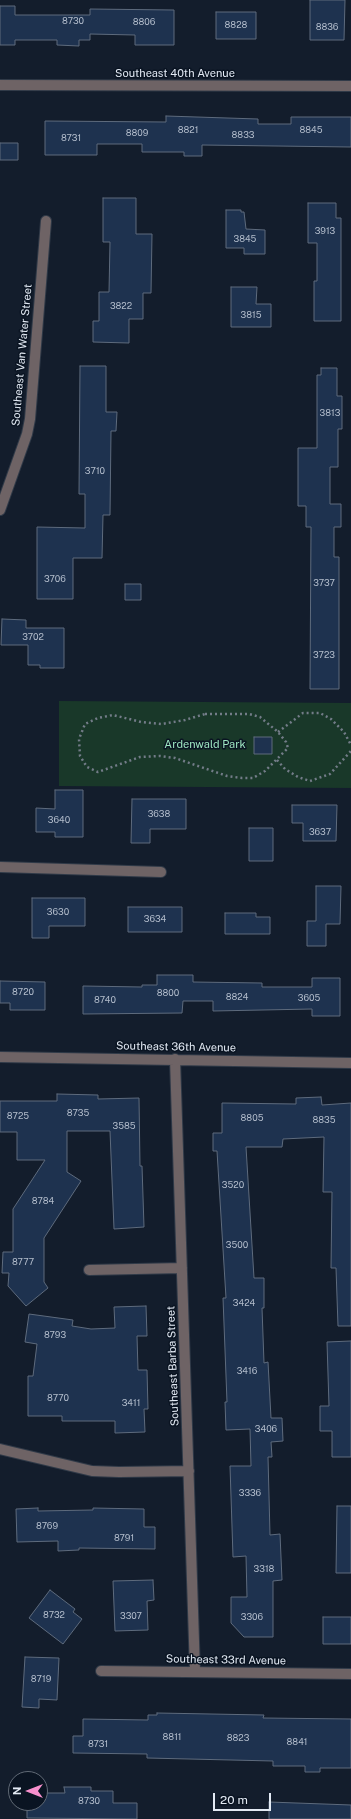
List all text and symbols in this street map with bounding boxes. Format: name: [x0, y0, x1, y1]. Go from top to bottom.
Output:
house number: 8730: [62, 16, 84, 26]
house number: 8806: [133, 17, 155, 27]
house number: 8828: [225, 20, 247, 30]
house number: 8836: [316, 22, 338, 32]
street label: Southeast 40th Avenue: [115, 67, 235, 81]
house number: 8821: [178, 125, 198, 135]
house number: 8845: [300, 125, 322, 135]
house number: 8809: [126, 128, 148, 138]
house number: 8833: [232, 130, 254, 140]
house number: 8731: [61, 133, 81, 143]
house number: 3913: [315, 226, 335, 236]
house number: 3845: [234, 234, 256, 244]
street label: Southeast Van Water Street: [9, 283, 35, 427]
house number: 3822: [110, 301, 132, 311]
house number: 3815: [241, 310, 261, 320]
house number: 3813: [320, 408, 340, 418]
house number: 3710: [85, 466, 105, 476]
house number: 3706: [44, 574, 66, 584]
house number: 3737: [313, 578, 335, 588]
house number: 3702: [22, 632, 44, 642]
house number: 3723: [313, 650, 335, 660]
park label: Ardenwald Park: [164, 738, 246, 752]
house number: 3638: [148, 809, 170, 819]
house number: 3640: [48, 815, 70, 825]
house number: 3637: [309, 827, 331, 837]
house number: 3630: [47, 907, 69, 917]
house number: 3634: [144, 914, 166, 924]
house number: 8720: [12, 987, 34, 997]
house number: 8800: [157, 988, 179, 998]
house number: 8824: [226, 992, 248, 1002]
house number: 3605: [298, 993, 320, 1003]
house number: 8740: [94, 995, 116, 1005]
street label: Southeast 36th Avenue: [116, 1039, 236, 1055]
house number: 8735: [67, 1108, 89, 1118]
house number: 8725: [7, 1111, 29, 1121]
house number: 8805: [241, 1113, 263, 1123]
house number: 8835: [313, 1115, 335, 1125]
house number: 3585: [112, 1121, 136, 1131]
house number: 3520: [222, 1180, 244, 1190]
house number: 8784: [32, 1196, 54, 1206]
house number: 3500: [226, 1240, 248, 1250]
house number: 8777: [12, 1257, 34, 1267]
house number: 3424: [233, 1298, 255, 1308]
street label: Southeast Barba Street: [164, 1306, 182, 1426]
house number: 8793: [44, 1330, 66, 1340]
house number: 3416: [237, 1366, 257, 1376]
house number: 8770: [47, 1393, 69, 1403]
house number: 3411: [122, 1398, 140, 1408]
house number: 3406: [255, 1424, 277, 1434]
house number: 3336: [239, 1488, 261, 1498]
house number: 8769: [36, 1521, 58, 1531]
house number: 8791: [114, 1533, 134, 1543]
house number: 3318: [254, 1564, 274, 1574]
house number: 8732: [43, 1610, 65, 1620]
house number: 3307: [120, 1611, 142, 1621]
house number: 3306: [241, 1612, 263, 1622]
street label: Southeast 33rd Avenue: [166, 1652, 286, 1668]
house number: 8719: [31, 1674, 51, 1684]
house number: 8811: [163, 1732, 181, 1742]
house number: 8823: [227, 1733, 249, 1743]
house number: 8841: [287, 1737, 307, 1747]
house number: 8731: [88, 1739, 108, 1749]
north arrow: [8, 1771, 48, 1811]
scale bar: [215, 1785, 273, 1811]
text: N: [11, 1787, 23, 1795]
text: 20 m: [220, 1793, 248, 1807]
house number: 8730: [78, 1796, 100, 1806]

